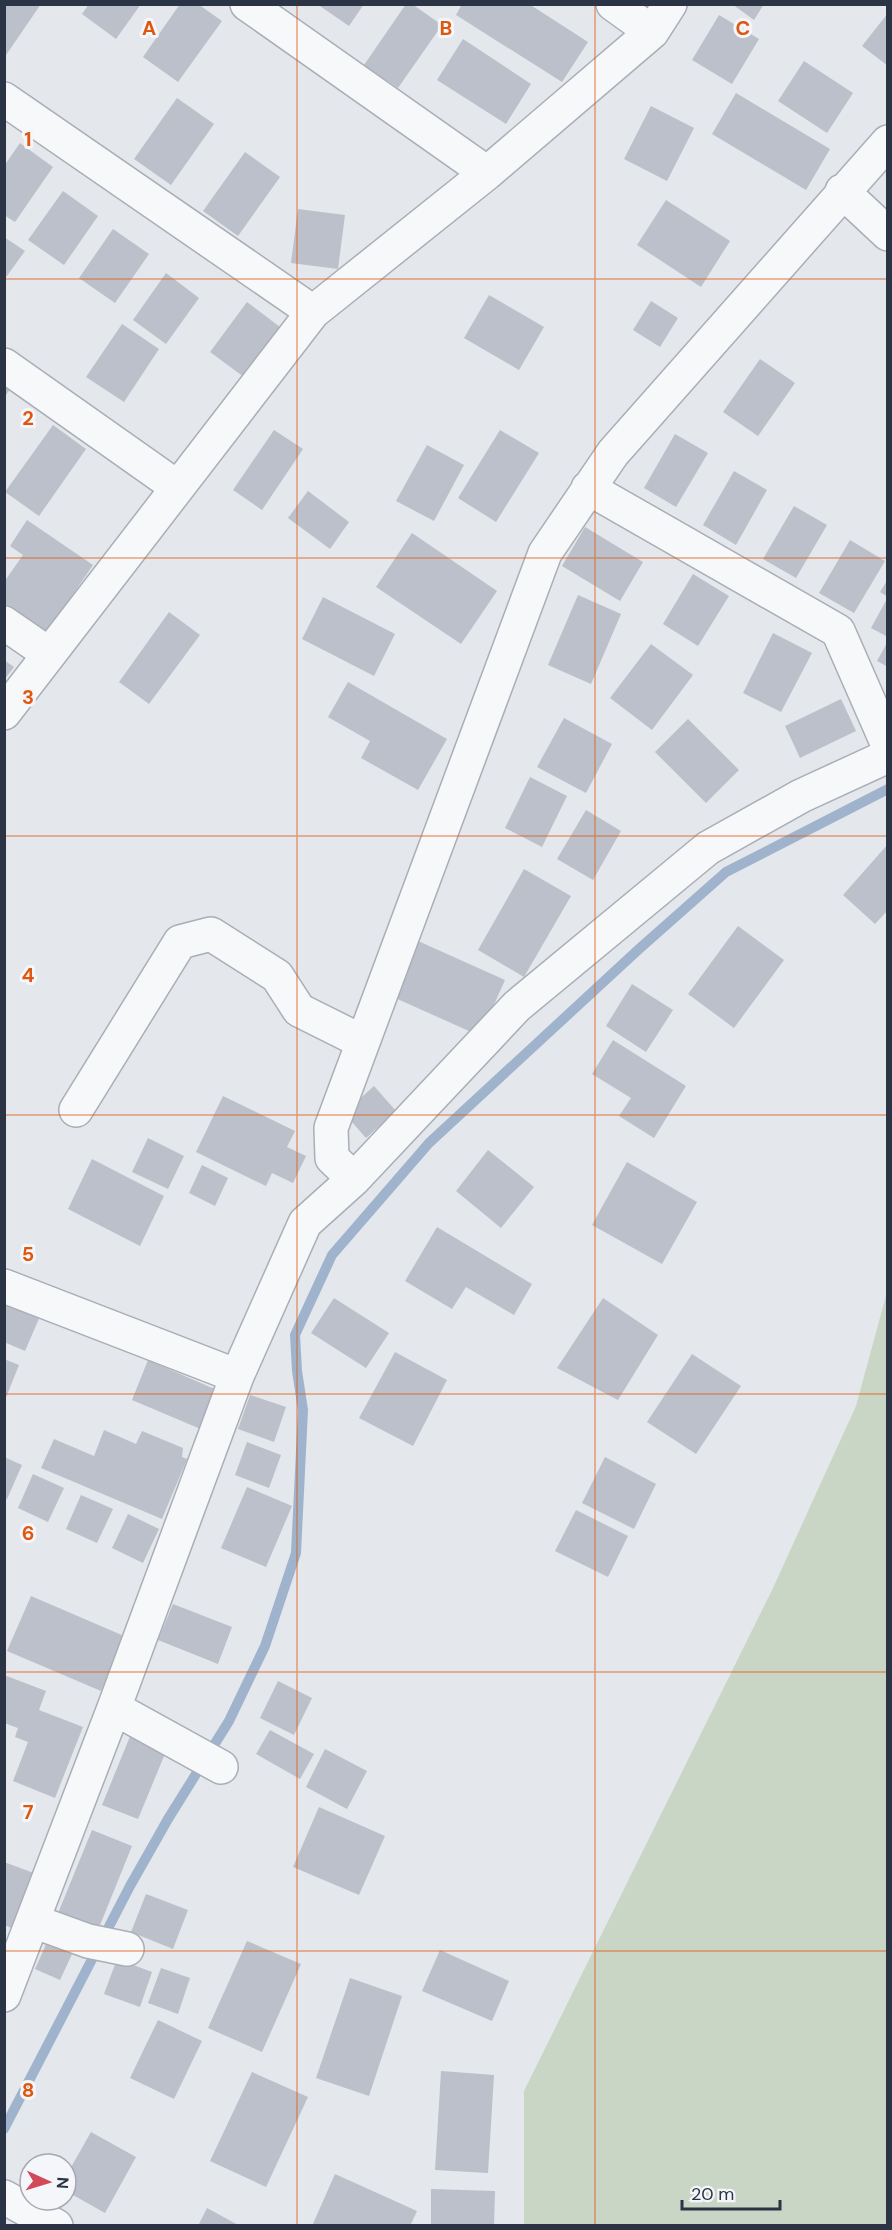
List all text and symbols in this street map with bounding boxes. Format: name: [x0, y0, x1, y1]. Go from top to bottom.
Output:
text: A: [142, 15, 156, 41]
text: B: [440, 15, 452, 41]
text: C: [736, 15, 750, 41]
text: 1: [24, 126, 32, 152]
text: 2: [22, 405, 34, 431]
text: 3: [22, 684, 34, 710]
text: 4: [22, 962, 35, 988]
text: 5: [22, 1241, 34, 1267]
text: 6: [22, 1520, 34, 1546]
text: 7: [23, 1799, 34, 1825]
text: 8: [22, 2077, 34, 2103]
north arrow: [18, 2152, 78, 2212]
scale bar: [682, 2173, 780, 2211]
text: N: [52, 2176, 73, 2190]
text: 20 m: [691, 2182, 734, 2206]

